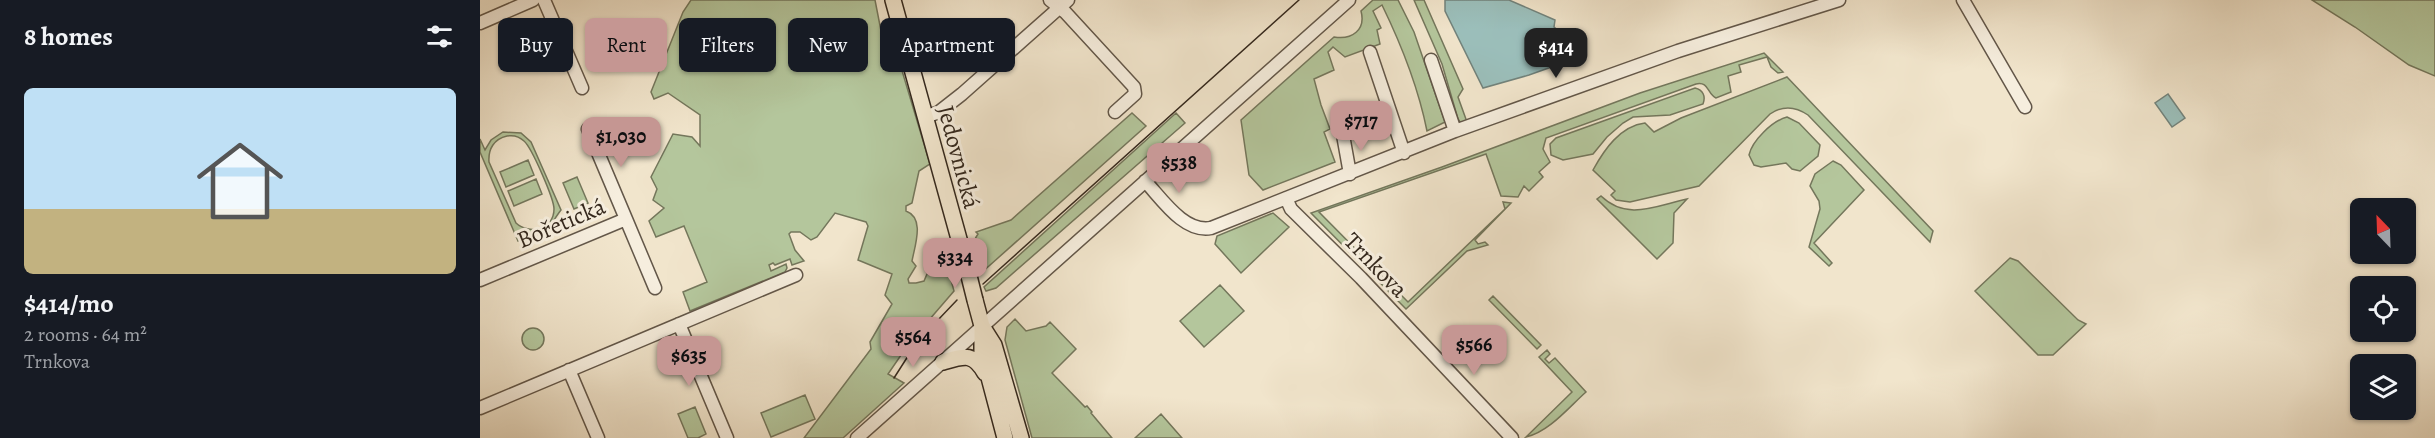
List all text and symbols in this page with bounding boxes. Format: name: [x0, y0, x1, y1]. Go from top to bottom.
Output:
chip: Buy: [498, 18, 573, 72]
chip: Rent: [585, 18, 667, 72]
chip: Filters: [679, 18, 776, 72]
chip: New: [788, 18, 868, 72]
chip: Apartment: [880, 18, 1015, 72]
text: 8 homes: [24, 19, 113, 54]
icon: filters: [423, 20, 456, 53]
pin: $414: [1520, 28, 1592, 79]
text: $414: [1538, 34, 1574, 61]
pin: $717: [1325, 101, 1397, 152]
street label: Jedovnická: [930, 102, 988, 213]
text: $717: [1344, 107, 1378, 134]
pin: $1,030: [572, 117, 670, 168]
text: $1,030: [596, 123, 646, 150]
icon: home: [186, 127, 294, 235]
pin: $538: [1143, 143, 1215, 194]
text: $538: [1161, 149, 1197, 176]
street label: Bořetická: [512, 190, 611, 256]
north arrow: [2350, 198, 2416, 264]
map controls: [2350, 198, 2416, 420]
street label: Trnkova: [1337, 225, 1416, 305]
pin: $334: [919, 238, 991, 289]
text: $334: [937, 244, 973, 271]
button: locate: [2350, 276, 2416, 342]
text: $414/mo: [24, 286, 114, 321]
pin: $564: [877, 317, 949, 368]
text: 2 rooms · 64 m²: [24, 321, 147, 348]
text: $564: [895, 323, 931, 350]
pin: $566: [1438, 325, 1510, 376]
text: $566: [1456, 331, 1492, 358]
pin: $635: [653, 336, 725, 387]
text: $635: [671, 342, 707, 369]
text: Trnkova: [24, 348, 90, 375]
button: layers: [2350, 354, 2416, 420]

